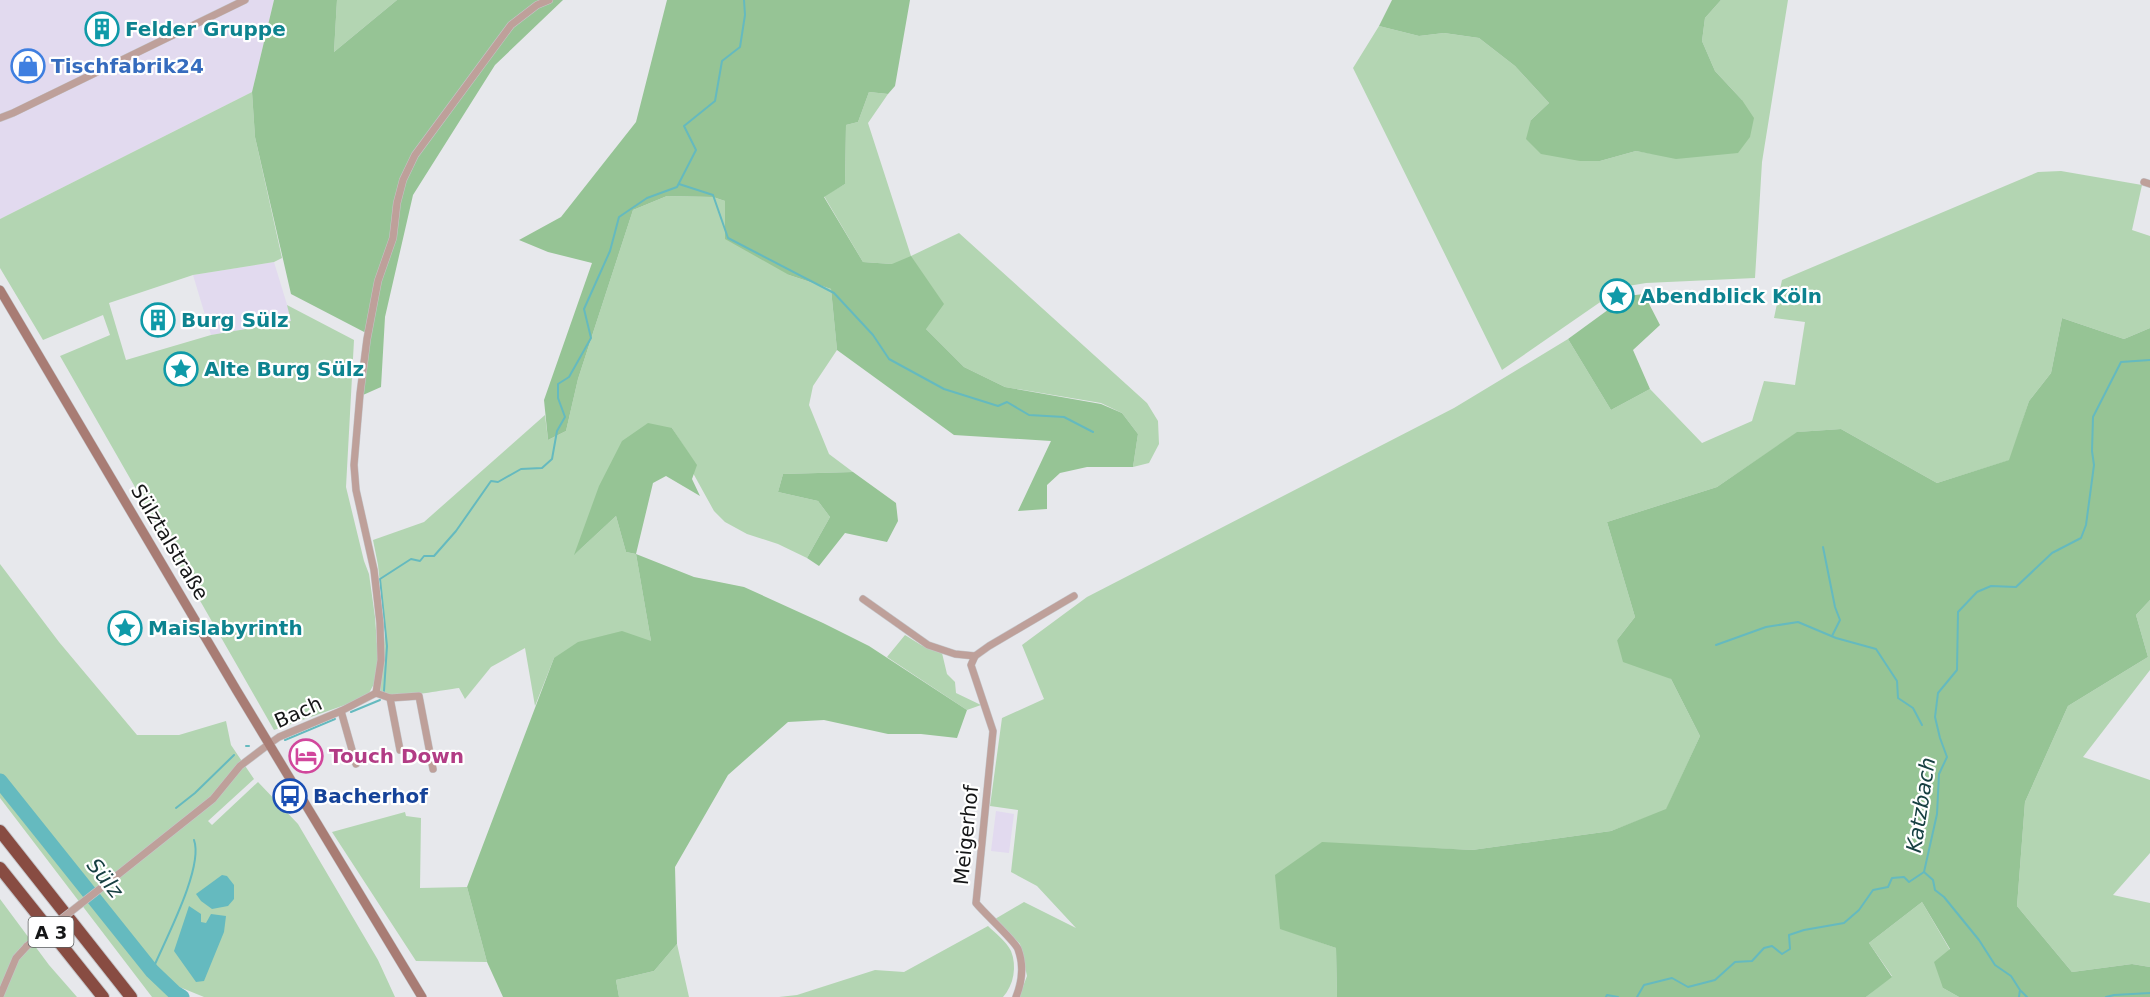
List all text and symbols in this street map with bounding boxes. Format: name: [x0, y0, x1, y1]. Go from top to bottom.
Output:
building icon: Felder Gruppe: [84, 11, 120, 47]
place label: Felder Gruppe: [125, 17, 286, 41]
shop icon: Tischfabrik24: [10, 48, 46, 84]
place label: Tischfabrik24: [51, 54, 204, 78]
place icon: Abendblick Köln: [1599, 278, 1635, 314]
place label: Abendblick Köln: [1640, 284, 1822, 308]
building icon: Burg Sülz: [140, 302, 176, 338]
place label: Burg Sülz: [181, 308, 289, 332]
place icon: Alte Burg Sülz: [163, 351, 199, 387]
place label: Alte Burg Sülz: [204, 357, 364, 381]
street label: Sülztalstraße: [126, 480, 214, 604]
place icon: Maislabyrinth: [107, 610, 143, 646]
place label: Maislabyrinth: [148, 616, 303, 640]
street label: Bach: [270, 691, 326, 733]
hotel icon: Touch Down: [288, 738, 324, 774]
place label: Touch Down: [329, 744, 464, 768]
water label: Katzbach: [1902, 756, 1940, 854]
bus stop icon: Bacherhof: [272, 778, 308, 814]
street label: Meigerhof: [949, 783, 983, 886]
place label: Bacherhof: [313, 784, 428, 808]
water label: Sülz: [82, 854, 129, 903]
road number: A 3: [28, 917, 74, 947]

